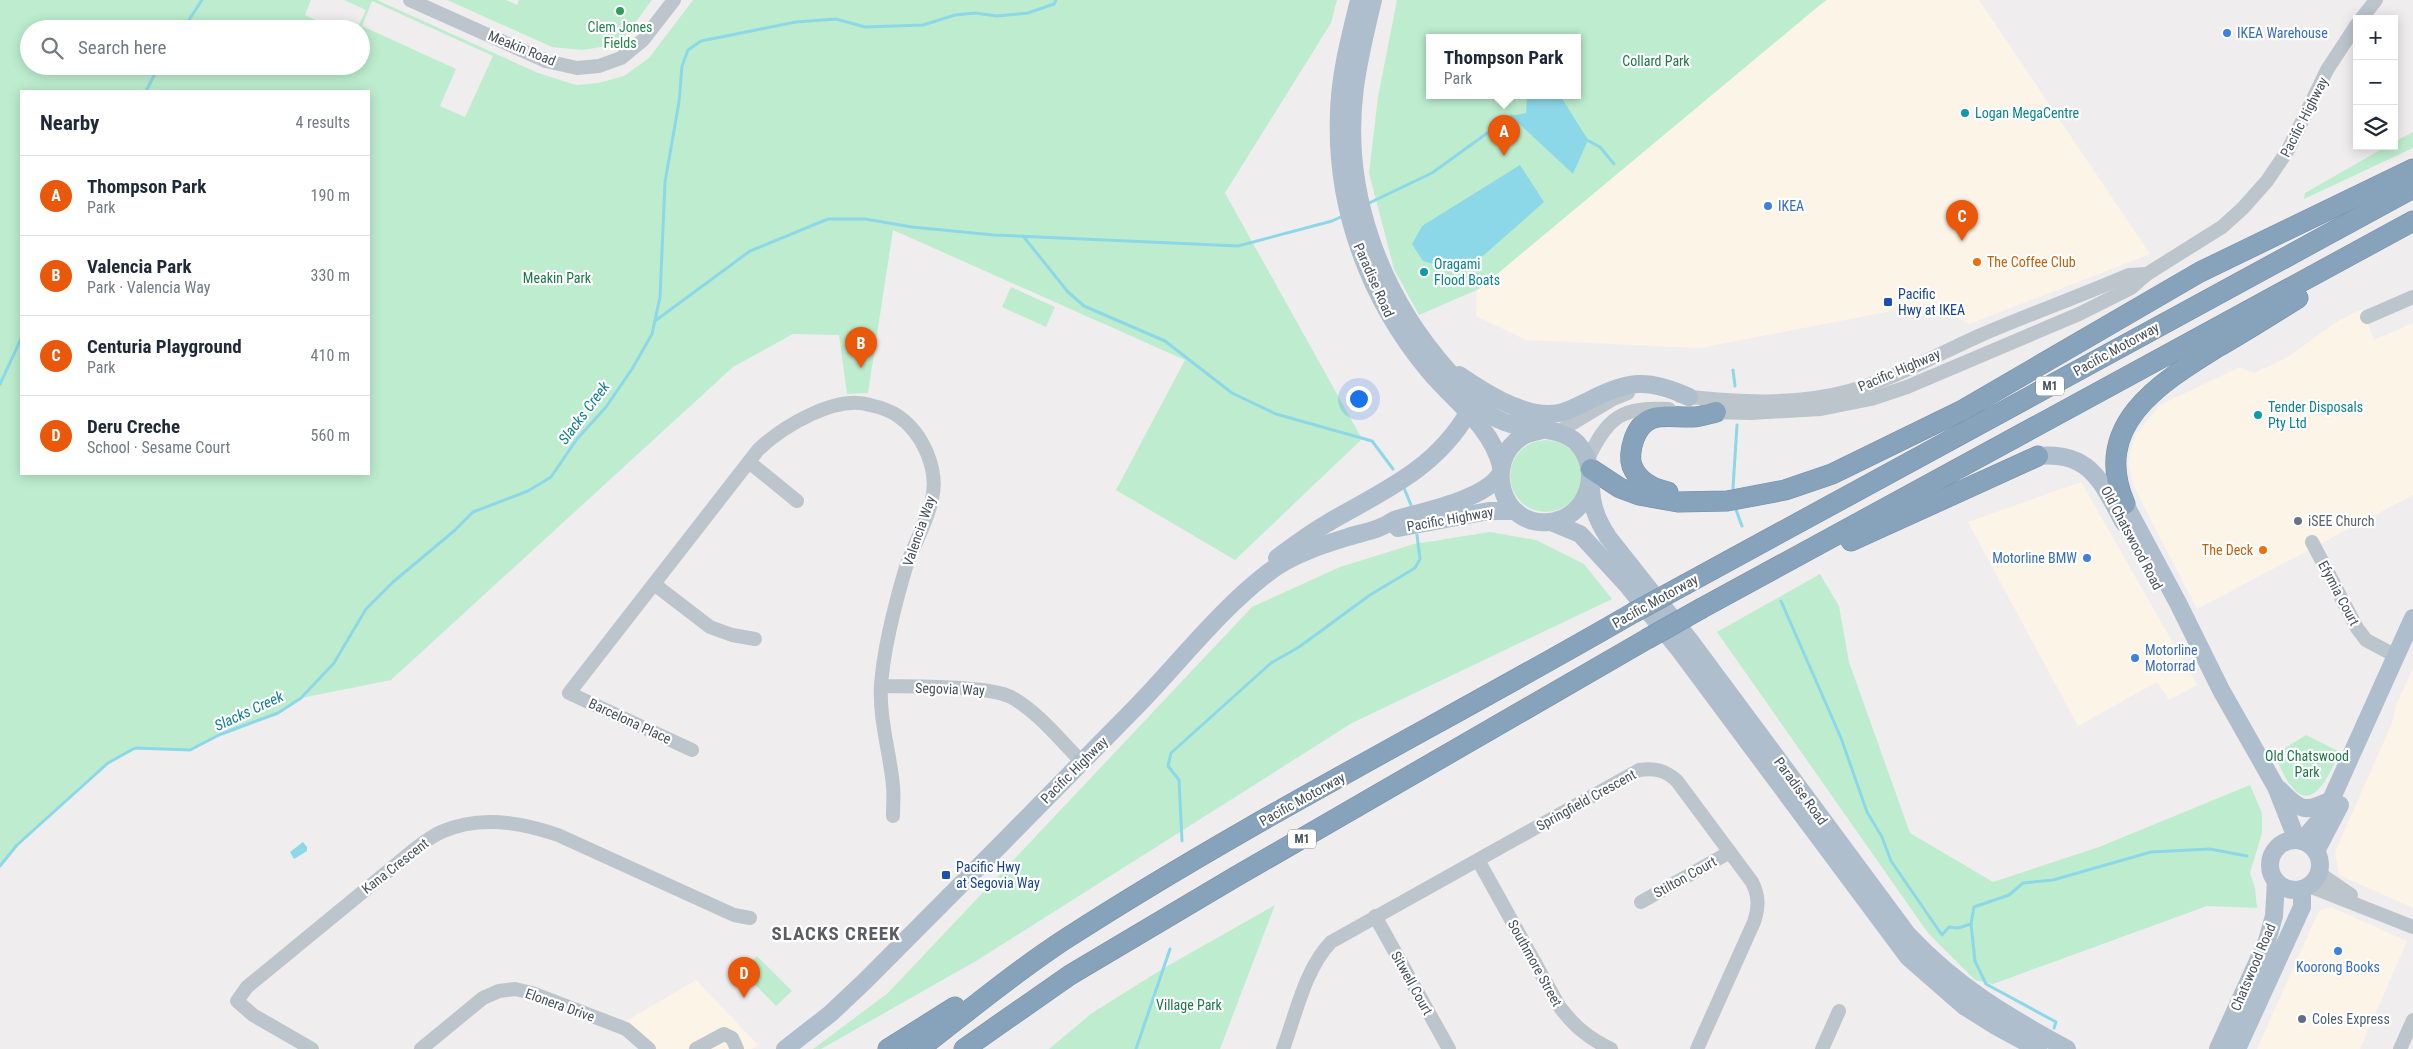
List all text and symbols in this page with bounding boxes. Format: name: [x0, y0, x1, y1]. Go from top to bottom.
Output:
marker: Clem Jones Fields: [614, 5, 626, 17]
map controls: [2353, 15, 2398, 150]
button: +: [2353, 15, 2398, 60]
place label: Clem Jones Fields: [588, 19, 653, 51]
search box: [20, 20, 370, 75]
place label: IKEA Warehouse: [2237, 25, 2328, 41]
street label: Meakin Road: [486, 27, 558, 69]
marker: IKEA Warehouse: [2221, 27, 2233, 39]
icon: search: [38, 34, 66, 62]
popup: [1426, 34, 1581, 99]
text: Search here: [78, 36, 166, 59]
text: Thompson Park: [1444, 46, 1563, 69]
park label: Collard Park: [1622, 53, 1690, 69]
button: −: [2353, 60, 2398, 105]
text: Park: [1444, 69, 1472, 88]
street label: Pacific Highway: [2277, 74, 2331, 160]
place label: Logan MegaCentre: [1975, 105, 2080, 121]
button: layers: [2353, 105, 2398, 150]
marker: Logan MegaCentre: [1959, 107, 1971, 119]
text: Nearby: [40, 111, 99, 135]
text: 4 results: [295, 113, 350, 132]
pin: A: [1488, 115, 1520, 156]
text: Thompson Park: [87, 175, 206, 198]
text: A: [51, 186, 61, 205]
text: 190 m: [311, 186, 350, 205]
text: Park: [87, 198, 116, 217]
place label: IKEA: [1778, 198, 1804, 214]
marker: IKEA: [1762, 200, 1774, 212]
pin: C: [1946, 200, 1978, 241]
street label: Paradise Road: [1351, 240, 1397, 320]
place label: The Coffee Club: [1987, 254, 2076, 270]
text: Valencia Park: [87, 255, 192, 278]
place label: Oragami Flood Boats: [1434, 256, 1500, 288]
marker: The Coffee Club: [1971, 256, 1983, 268]
text: B: [52, 266, 60, 285]
text: 330 m: [311, 266, 350, 285]
marker: Oragami Flood Boats: [1418, 266, 1430, 278]
park label: Meakin Park: [523, 270, 592, 286]
text: Park · Valencia Way: [87, 278, 211, 297]
place label: Pacific Hwy at IKEA: [1898, 286, 1965, 318]
marker: Pacific Hwy at IKEA: [1882, 296, 1894, 308]
street label: Pacific Motorway: [2071, 319, 2162, 379]
pin: B: [845, 327, 877, 368]
text: Centuria Playground: [87, 335, 242, 358]
street label: Pacific Highway: [1856, 345, 1943, 395]
text: C: [51, 346, 61, 365]
text: 410 m: [311, 346, 350, 365]
text: Park: [87, 358, 116, 377]
road number: M1: [2036, 376, 2064, 396]
water label: Slacks Creek: [555, 378, 614, 448]
your location: [1346, 386, 1372, 412]
place label: Tender Disposals Pty Ltd: [2268, 399, 2363, 431]
marker: Tender Disposals Pty Ltd: [2252, 409, 2264, 421]
text: Deru Creche: [87, 415, 180, 438]
text: D: [51, 426, 61, 445]
text: 560 m: [311, 426, 350, 445]
text: School · Sesame Court: [87, 438, 230, 457]
street label: Old Chatswood Road: [2098, 483, 2166, 593]
street label: Valencia Way: [900, 494, 939, 568]
street label: Pacific Highway: [1405, 503, 1495, 534]
place label: iSEE Church: [2308, 513, 2374, 529]
marker: iSEE Church: [2292, 515, 2304, 527]
place label: The Deck: [2202, 542, 2254, 558]
marker: The Deck: [2257, 544, 2269, 556]
place label: Motorline BMW: [1992, 550, 2077, 566]
marker: Motorline BMW: [2081, 552, 2093, 564]
street label: Efymia Court: [2315, 558, 2363, 628]
street label: Pacific Motorway: [1610, 571, 1701, 631]
place label: Motorline Motorrad: [2145, 642, 2198, 674]
marker: Motorline Motorrad: [2129, 652, 2141, 664]
street label: Segovia Way: [915, 680, 985, 698]
water label: Slacks Creek: [212, 687, 287, 735]
street label: Barcelona Place: [586, 695, 674, 747]
street label: Pacific Highway: [1037, 733, 1111, 807]
park label: Old Chatswood Park: [2265, 748, 2349, 780]
street label: Paradise Road: [1771, 754, 1831, 828]
street label: Springfield Crescent: [1534, 766, 1638, 834]
street label: Pacific Motorway: [1257, 769, 1348, 829]
road number: M1: [1288, 830, 1316, 849]
street label: Kana Crescent: [359, 835, 431, 897]
street label: Stilton Court: [1651, 853, 1719, 901]
place label: Pacific Hwy at Segovia Way: [956, 859, 1040, 891]
marker: Pacific Hwy at Segovia Way: [940, 869, 952, 881]
street label: Southmore Street: [1505, 917, 1565, 1009]
street label: Chatswood Road: [2227, 921, 2279, 1013]
district label: SLACKS CREEK: [771, 922, 901, 945]
marker: Koorong Books: [2332, 945, 2344, 957]
street label: Sitwell Court: [1388, 948, 1436, 1018]
pin: D: [728, 957, 760, 998]
place label: Koorong Books: [2296, 959, 2380, 975]
street label: Elonera Drive: [523, 985, 597, 1025]
park label: Village Park: [1156, 997, 1223, 1013]
place label: Coles Express: [2312, 1011, 2390, 1027]
marker: Coles Express: [2296, 1013, 2308, 1025]

